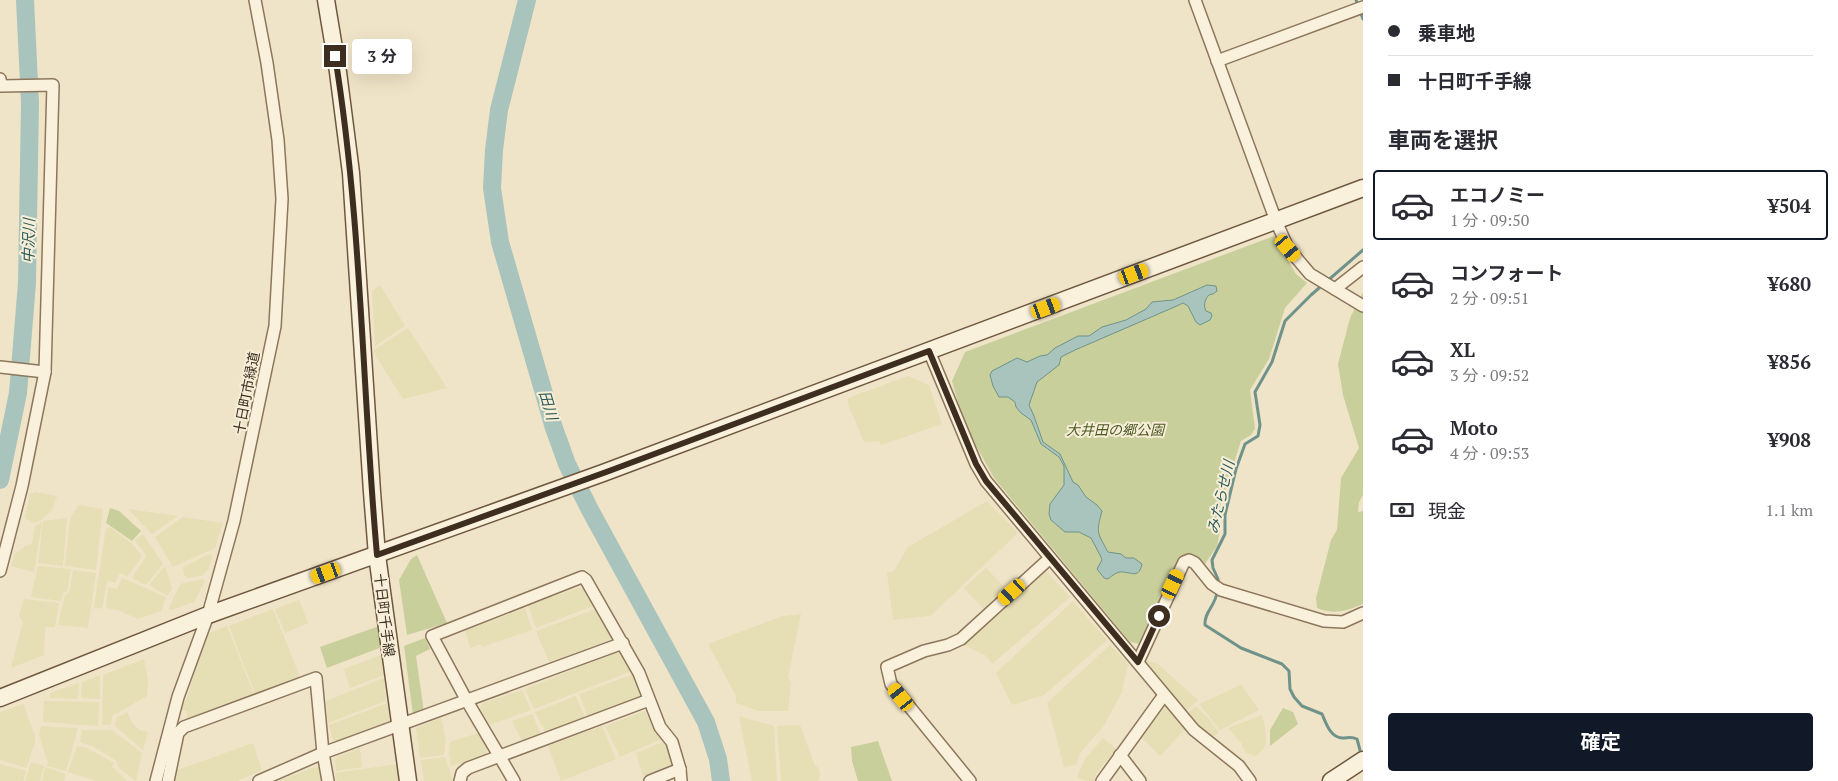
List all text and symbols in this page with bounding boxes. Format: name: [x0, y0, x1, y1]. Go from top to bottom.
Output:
text: 乗車地: [1418, 20, 1475, 45]
callout: 3 分: [352, 38, 412, 74]
route end: [324, 45, 346, 67]
text: 3 分: [367, 45, 397, 67]
text: 十日町千手線: [1418, 68, 1532, 93]
text: 車両を選択: [1388, 125, 1498, 154]
text: エコノミー: [1450, 182, 1545, 207]
icon: car: [1390, 183, 1435, 228]
text: ¥504: [1768, 193, 1811, 218]
text: 1 分 · 09:50: [1450, 209, 1529, 231]
water label: 中沢川: [18, 216, 38, 264]
car: [1272, 232, 1303, 264]
text: コンフォート: [1450, 260, 1563, 285]
icon: car: [1390, 261, 1435, 306]
car: [1117, 262, 1150, 286]
text: ¥680: [1768, 271, 1811, 296]
text: 2 分 · 09:51: [1450, 287, 1529, 309]
car: [1029, 296, 1062, 320]
text: XL: [1450, 337, 1475, 362]
icon: car: [1390, 339, 1435, 384]
text: ¥856: [1768, 349, 1811, 374]
street label: 十日町市緑道: [229, 350, 263, 436]
text: 3 分 · 09:52: [1450, 364, 1529, 386]
water label: 田川: [535, 388, 564, 424]
text: Moto: [1450, 415, 1498, 440]
icon: car: [1390, 417, 1435, 462]
park label: 大井田の郷公園: [1066, 420, 1166, 439]
text: ¥908: [1768, 427, 1811, 452]
text: 4 分 · 09:53: [1450, 442, 1529, 464]
water label: みたらせ川: [1202, 456, 1239, 536]
icon: cash: [1388, 496, 1416, 524]
text: 現金: [1428, 498, 1466, 523]
text: 1.1 km: [1766, 499, 1813, 521]
car: [309, 561, 342, 585]
car: [1159, 567, 1186, 601]
street label: 十日町千手線: [370, 572, 400, 658]
car: [995, 576, 1028, 608]
route start: [1148, 605, 1170, 627]
car: [885, 681, 916, 713]
button: 確定: [1388, 713, 1813, 771]

